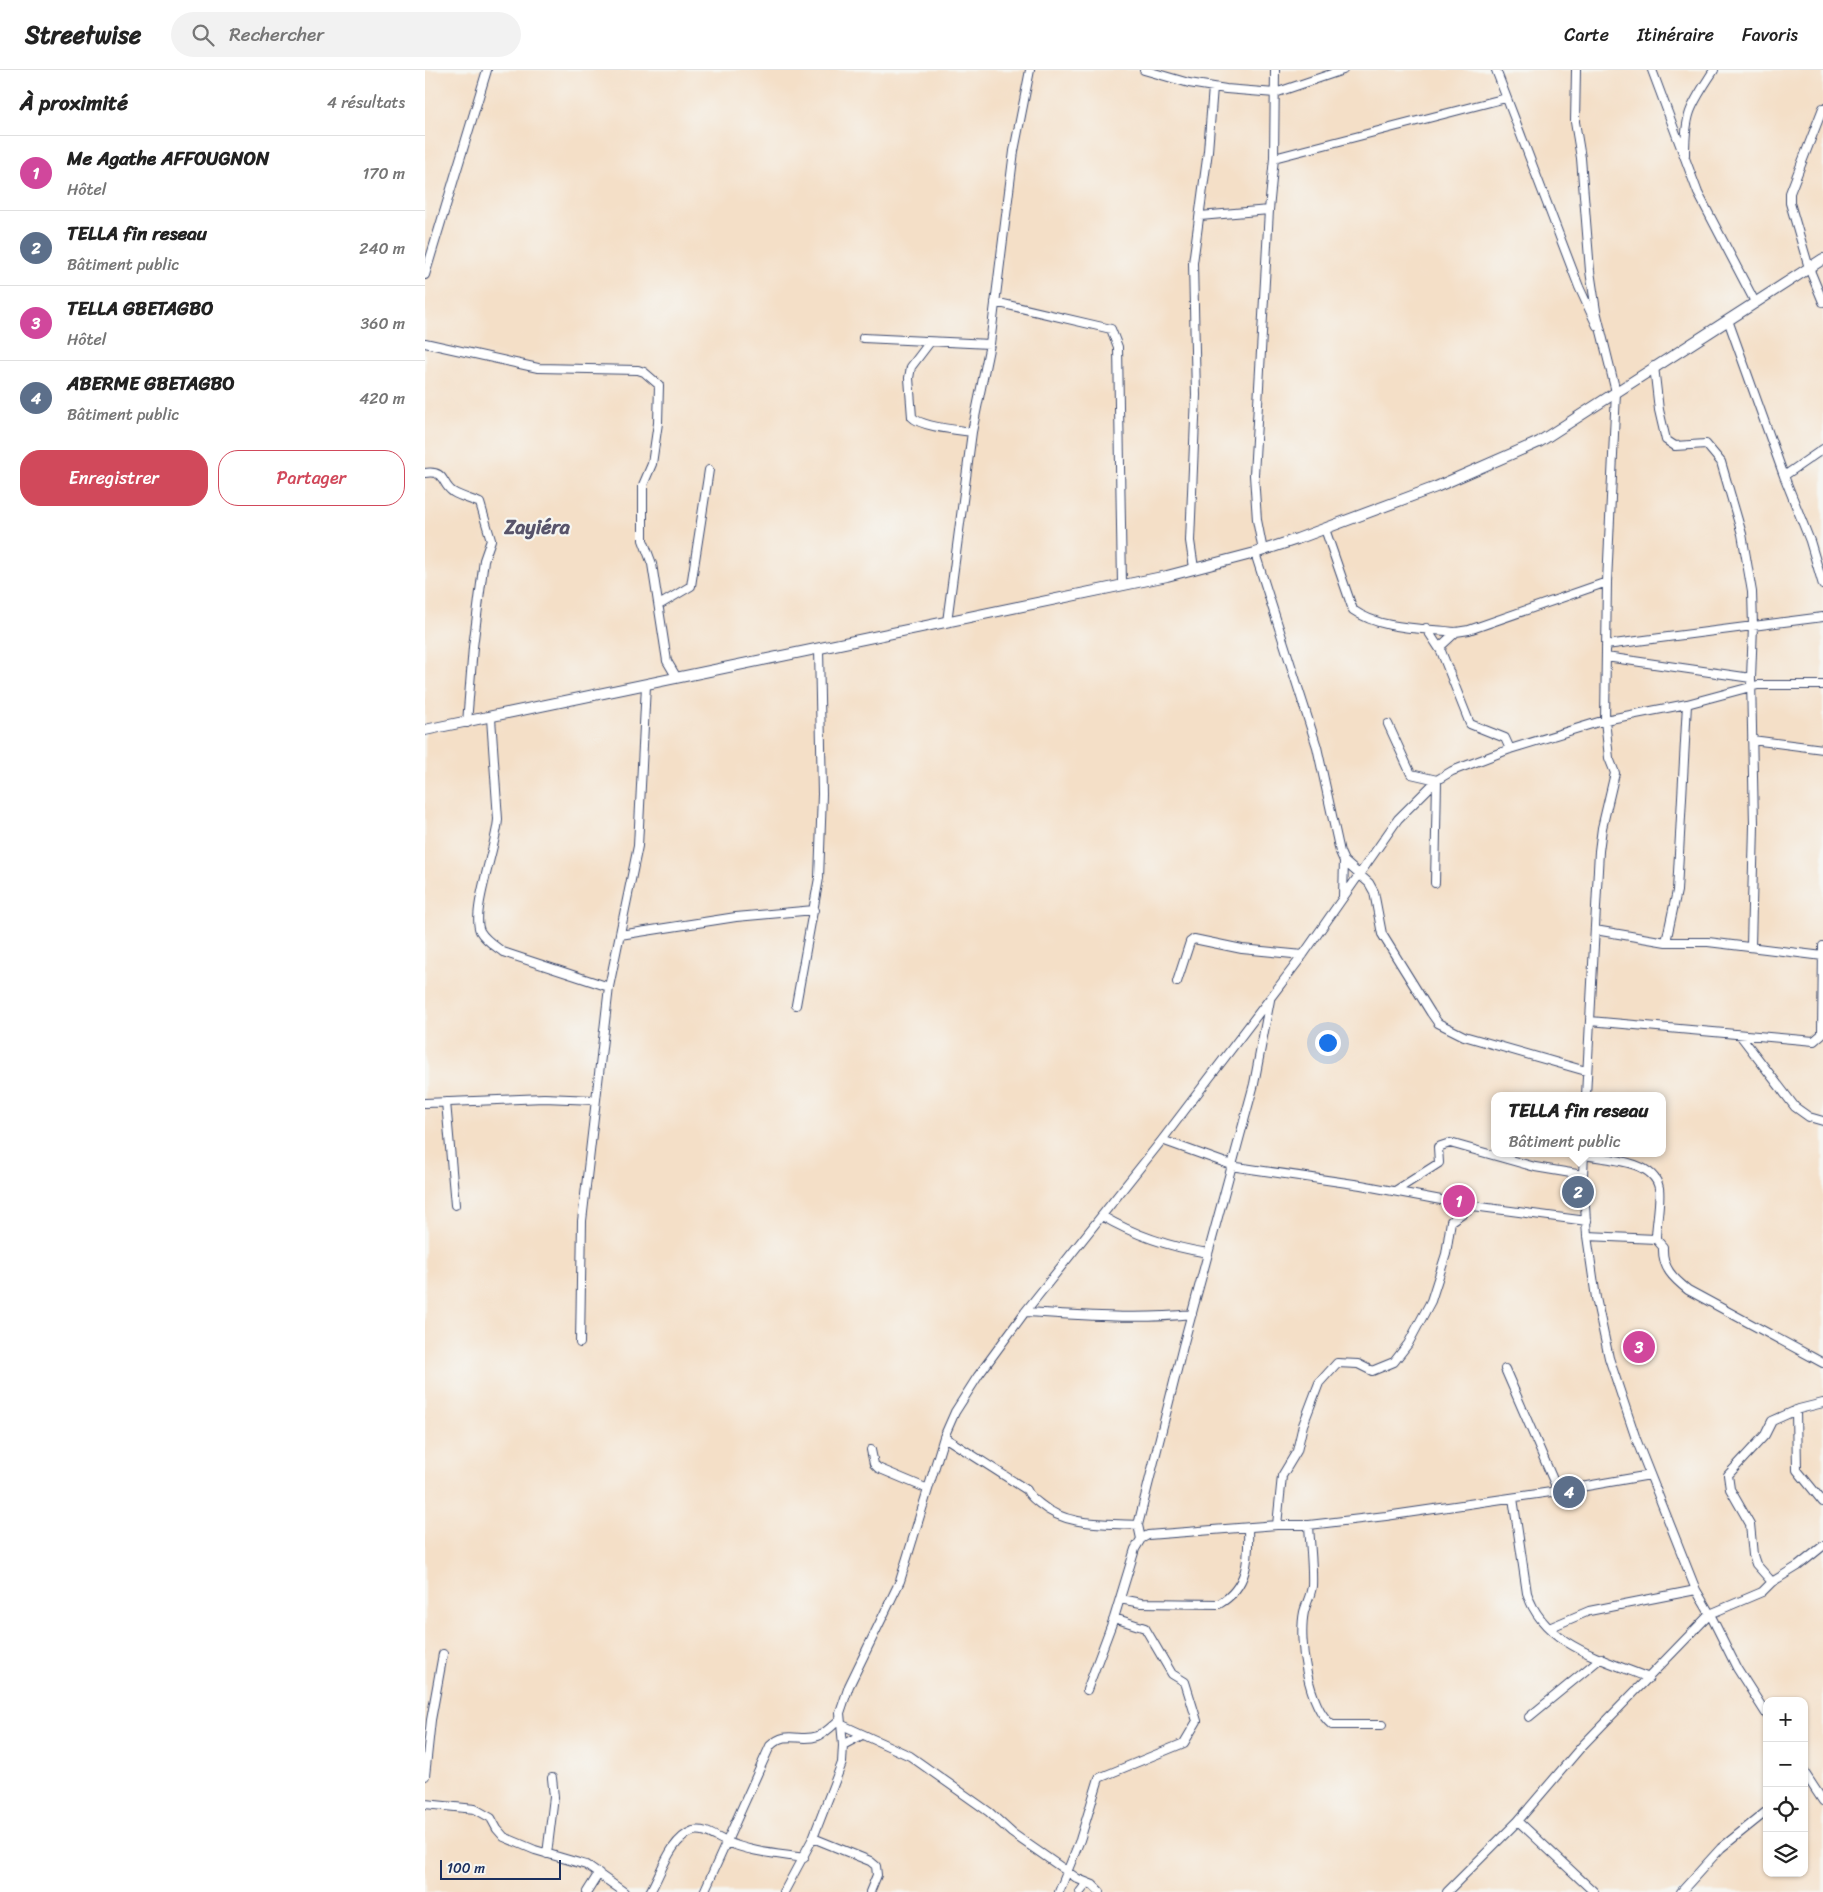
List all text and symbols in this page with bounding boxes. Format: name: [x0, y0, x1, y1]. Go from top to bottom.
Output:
search box: [171, 12, 521, 57]
text: Streetwise: [25, 14, 141, 56]
text: Rechercher: [229, 18, 324, 51]
text: Carte: [1564, 19, 1609, 51]
text: Itinéraire: [1637, 19, 1714, 51]
text: Favoris: [1742, 19, 1798, 51]
icon: search: [189, 21, 217, 49]
text: À proximité: [20, 84, 128, 122]
text: 4 résultats: [327, 88, 405, 117]
text: Me Agathe AFFOUGNON: [67, 142, 269, 175]
text: 1: [33, 159, 39, 188]
text: 170 m: [362, 159, 405, 188]
text: Hôtel: [67, 175, 106, 204]
text: TELLA fin reseau: [67, 217, 207, 250]
text: 2: [31, 234, 41, 263]
text: 240 m: [359, 234, 405, 263]
text: Bâtiment public: [67, 250, 179, 279]
text: TELLA GBETAGBO: [67, 292, 213, 325]
text: 3: [32, 309, 40, 338]
text: 360 m: [361, 309, 405, 338]
text: Hôtel: [67, 325, 106, 354]
text: ABERME GBETAGBO: [67, 367, 235, 400]
text: 4: [31, 384, 41, 413]
text: 420 m: [359, 384, 405, 413]
text: Bâtiment public: [67, 400, 179, 429]
button: Enregistrer: [20, 450, 208, 506]
button: Partager: [218, 450, 405, 506]
district label: Zayiéra: [503, 510, 571, 545]
your location: [1315, 1030, 1341, 1056]
popup: [1491, 1092, 1666, 1157]
text: TELLA fin reseau: [1508, 1094, 1649, 1127]
text: Bâtiment public: [1508, 1127, 1621, 1156]
pin: 2: [1562, 1173, 1594, 1211]
pin: 1: [1443, 1182, 1475, 1220]
pin: 3: [1623, 1328, 1655, 1366]
pin: 4: [1553, 1473, 1585, 1511]
map controls: [1763, 1697, 1808, 1877]
button: +: [1763, 1697, 1808, 1742]
button: −: [1763, 1742, 1808, 1787]
button: locate: [1763, 1787, 1808, 1832]
button: layers: [1763, 1832, 1808, 1877]
text: 100 m: [447, 1856, 485, 1881]
scale bar: [440, 1857, 561, 1880]

